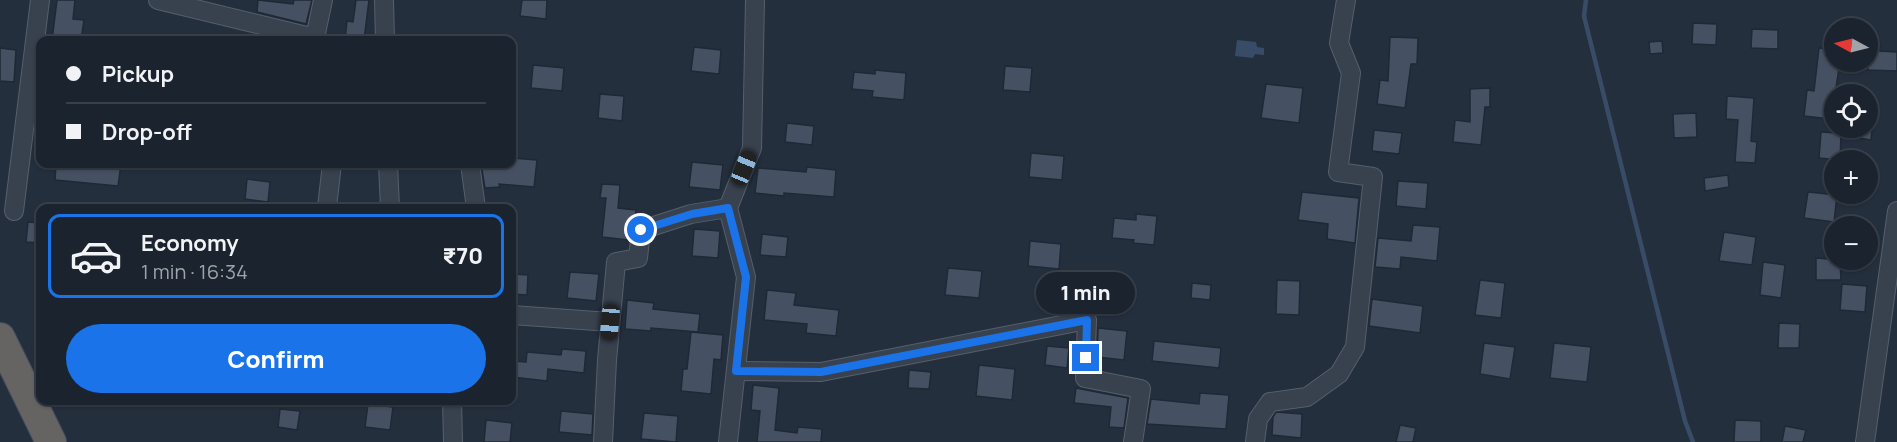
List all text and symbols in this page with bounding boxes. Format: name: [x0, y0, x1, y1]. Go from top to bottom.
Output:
north arrow: [1824, 18, 1878, 72]
map controls: [1824, 18, 1878, 270]
text: Pickup: [102, 59, 174, 89]
button: locate: [1824, 84, 1878, 138]
text: Drop-off: [102, 117, 192, 147]
car: [729, 148, 759, 188]
button: +: [1824, 150, 1878, 204]
route start: [627, 216, 654, 243]
button: −: [1824, 216, 1878, 270]
text: Economy: [141, 228, 239, 258]
icon: car: [69, 229, 123, 283]
text: ₹70: [442, 241, 483, 271]
text: 1 min · 16:34: [141, 258, 248, 285]
callout: 1 min: [1036, 271, 1136, 313]
text: 1 min: [1060, 279, 1111, 306]
car: [599, 303, 621, 341]
button: Confirm: [66, 324, 486, 393]
route end: [1072, 344, 1099, 371]

